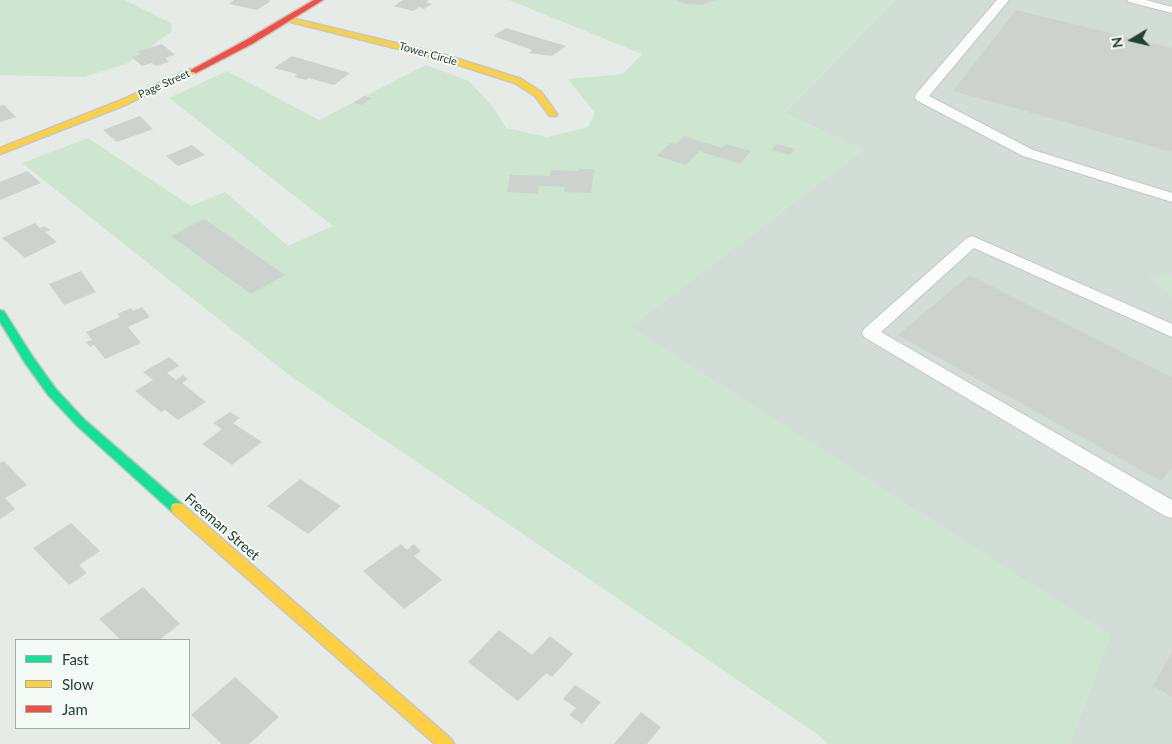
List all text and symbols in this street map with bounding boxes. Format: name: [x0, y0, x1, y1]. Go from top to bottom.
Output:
north arrow: [1107, 15, 1157, 65]
text: N: [1107, 36, 1126, 49]
street label: Tower Circle: [397, 39, 459, 69]
street label: Page Street: [136, 67, 192, 101]
street label: Freeman Street: [181, 490, 263, 564]
legend: [15, 639, 190, 729]
text: Fast: [62, 650, 89, 668]
text: Slow: [62, 675, 94, 693]
text: Jam: [62, 700, 88, 718]

